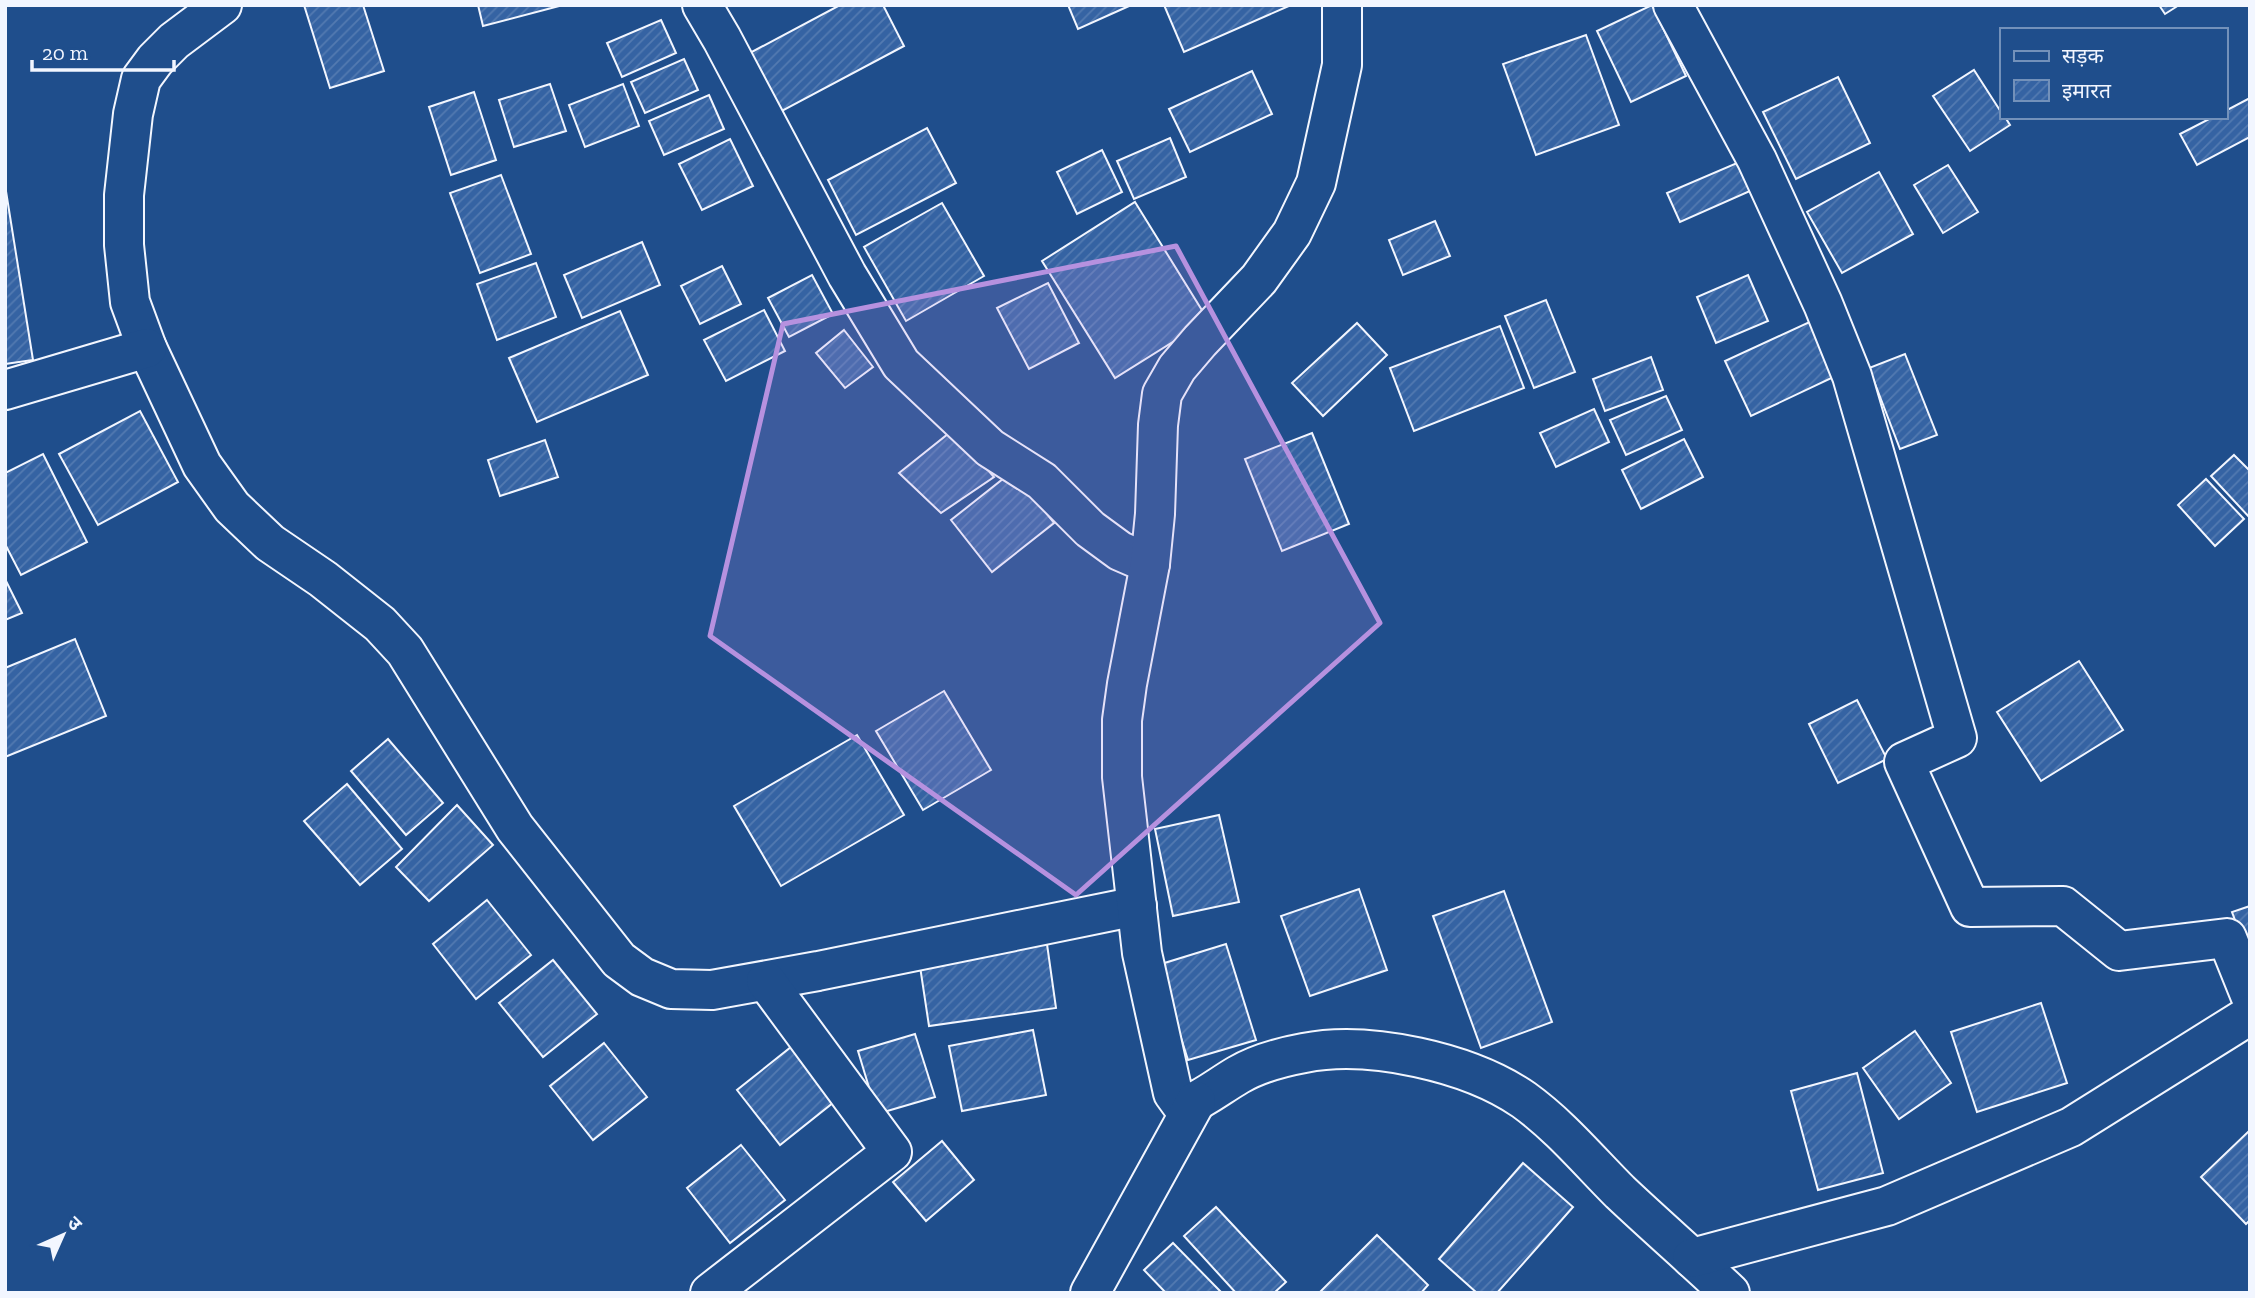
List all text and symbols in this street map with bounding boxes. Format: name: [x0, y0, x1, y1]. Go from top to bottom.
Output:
scale bar: [32, 28, 173, 72]
legend: [2000, 28, 2227, 119]
text: 20 m: [42, 40, 88, 65]
text: सड़क: [2062, 43, 2104, 68]
text: इमारत: [2062, 78, 2112, 103]
north arrow: [28, 1200, 98, 1270]
text: उ: [63, 1211, 87, 1236]

